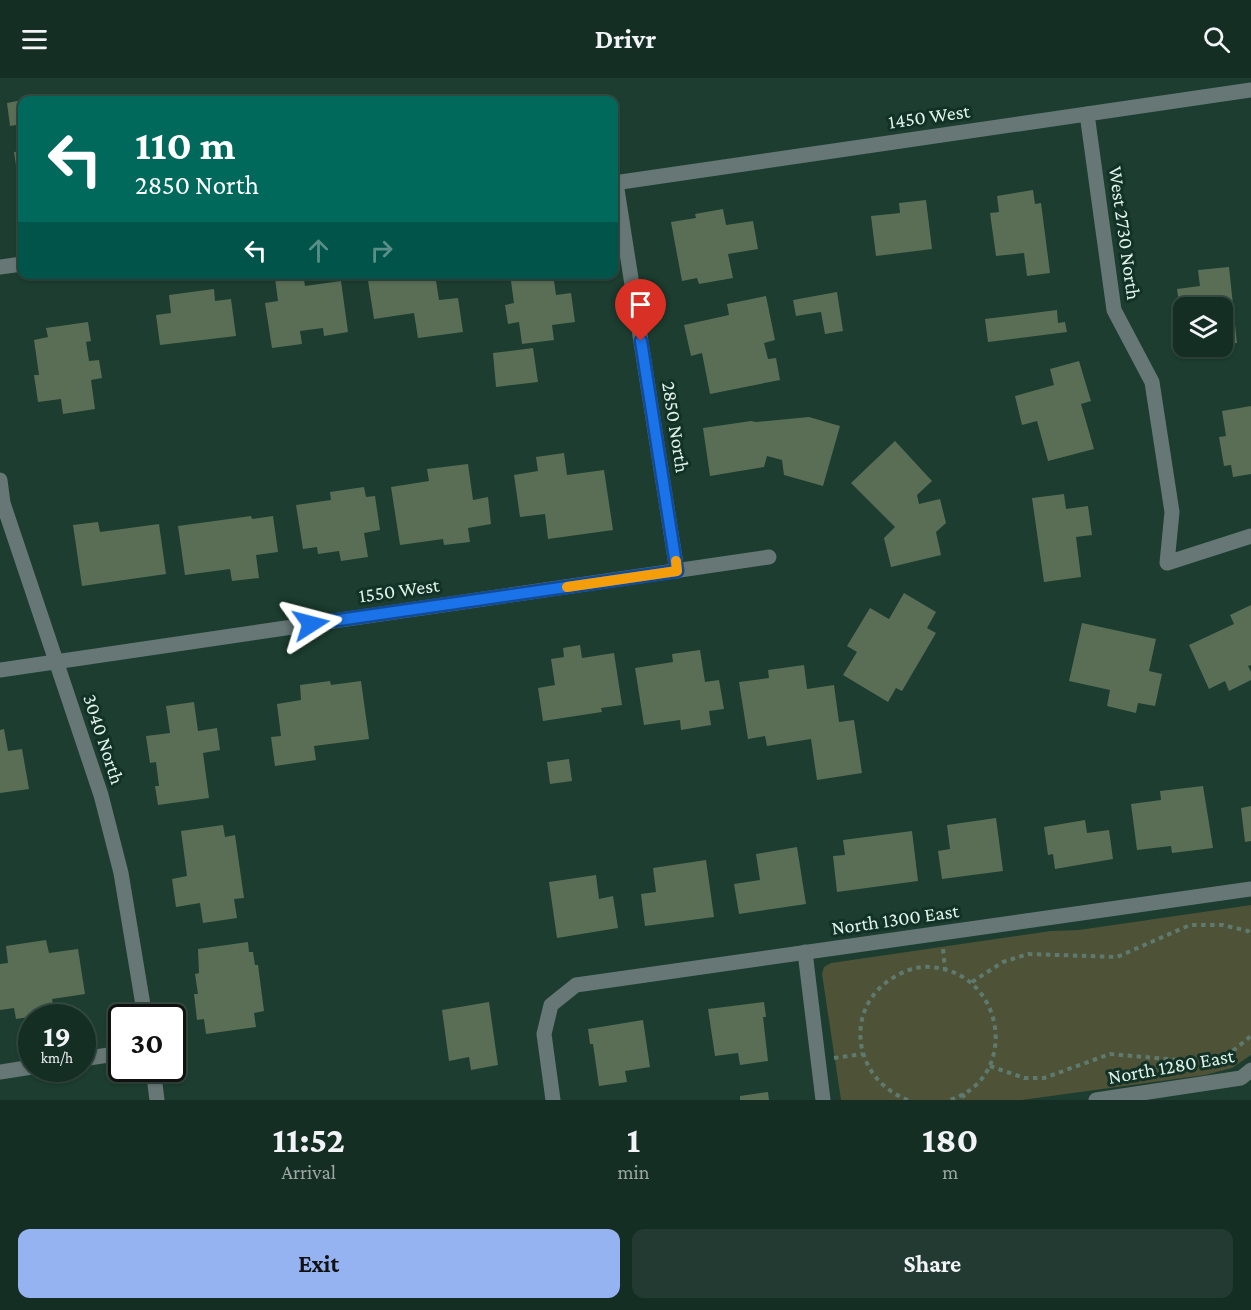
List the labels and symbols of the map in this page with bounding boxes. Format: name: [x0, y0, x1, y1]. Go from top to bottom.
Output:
street label: 1450 West: [887, 99, 972, 133]
street label: West 2730 North: [1105, 165, 1145, 302]
pin: [615, 279, 666, 341]
street label: 2850 North: [658, 380, 694, 474]
street label: 1550 West: [357, 573, 441, 607]
position arrow: [279, 592, 343, 656]
street label: 3040 North: [79, 691, 129, 787]
street label: North 1300 East: [830, 899, 960, 939]
speed limit sign: 30: [108, 1004, 186, 1082]
street label: North 1280 East: [1106, 1044, 1236, 1088]

